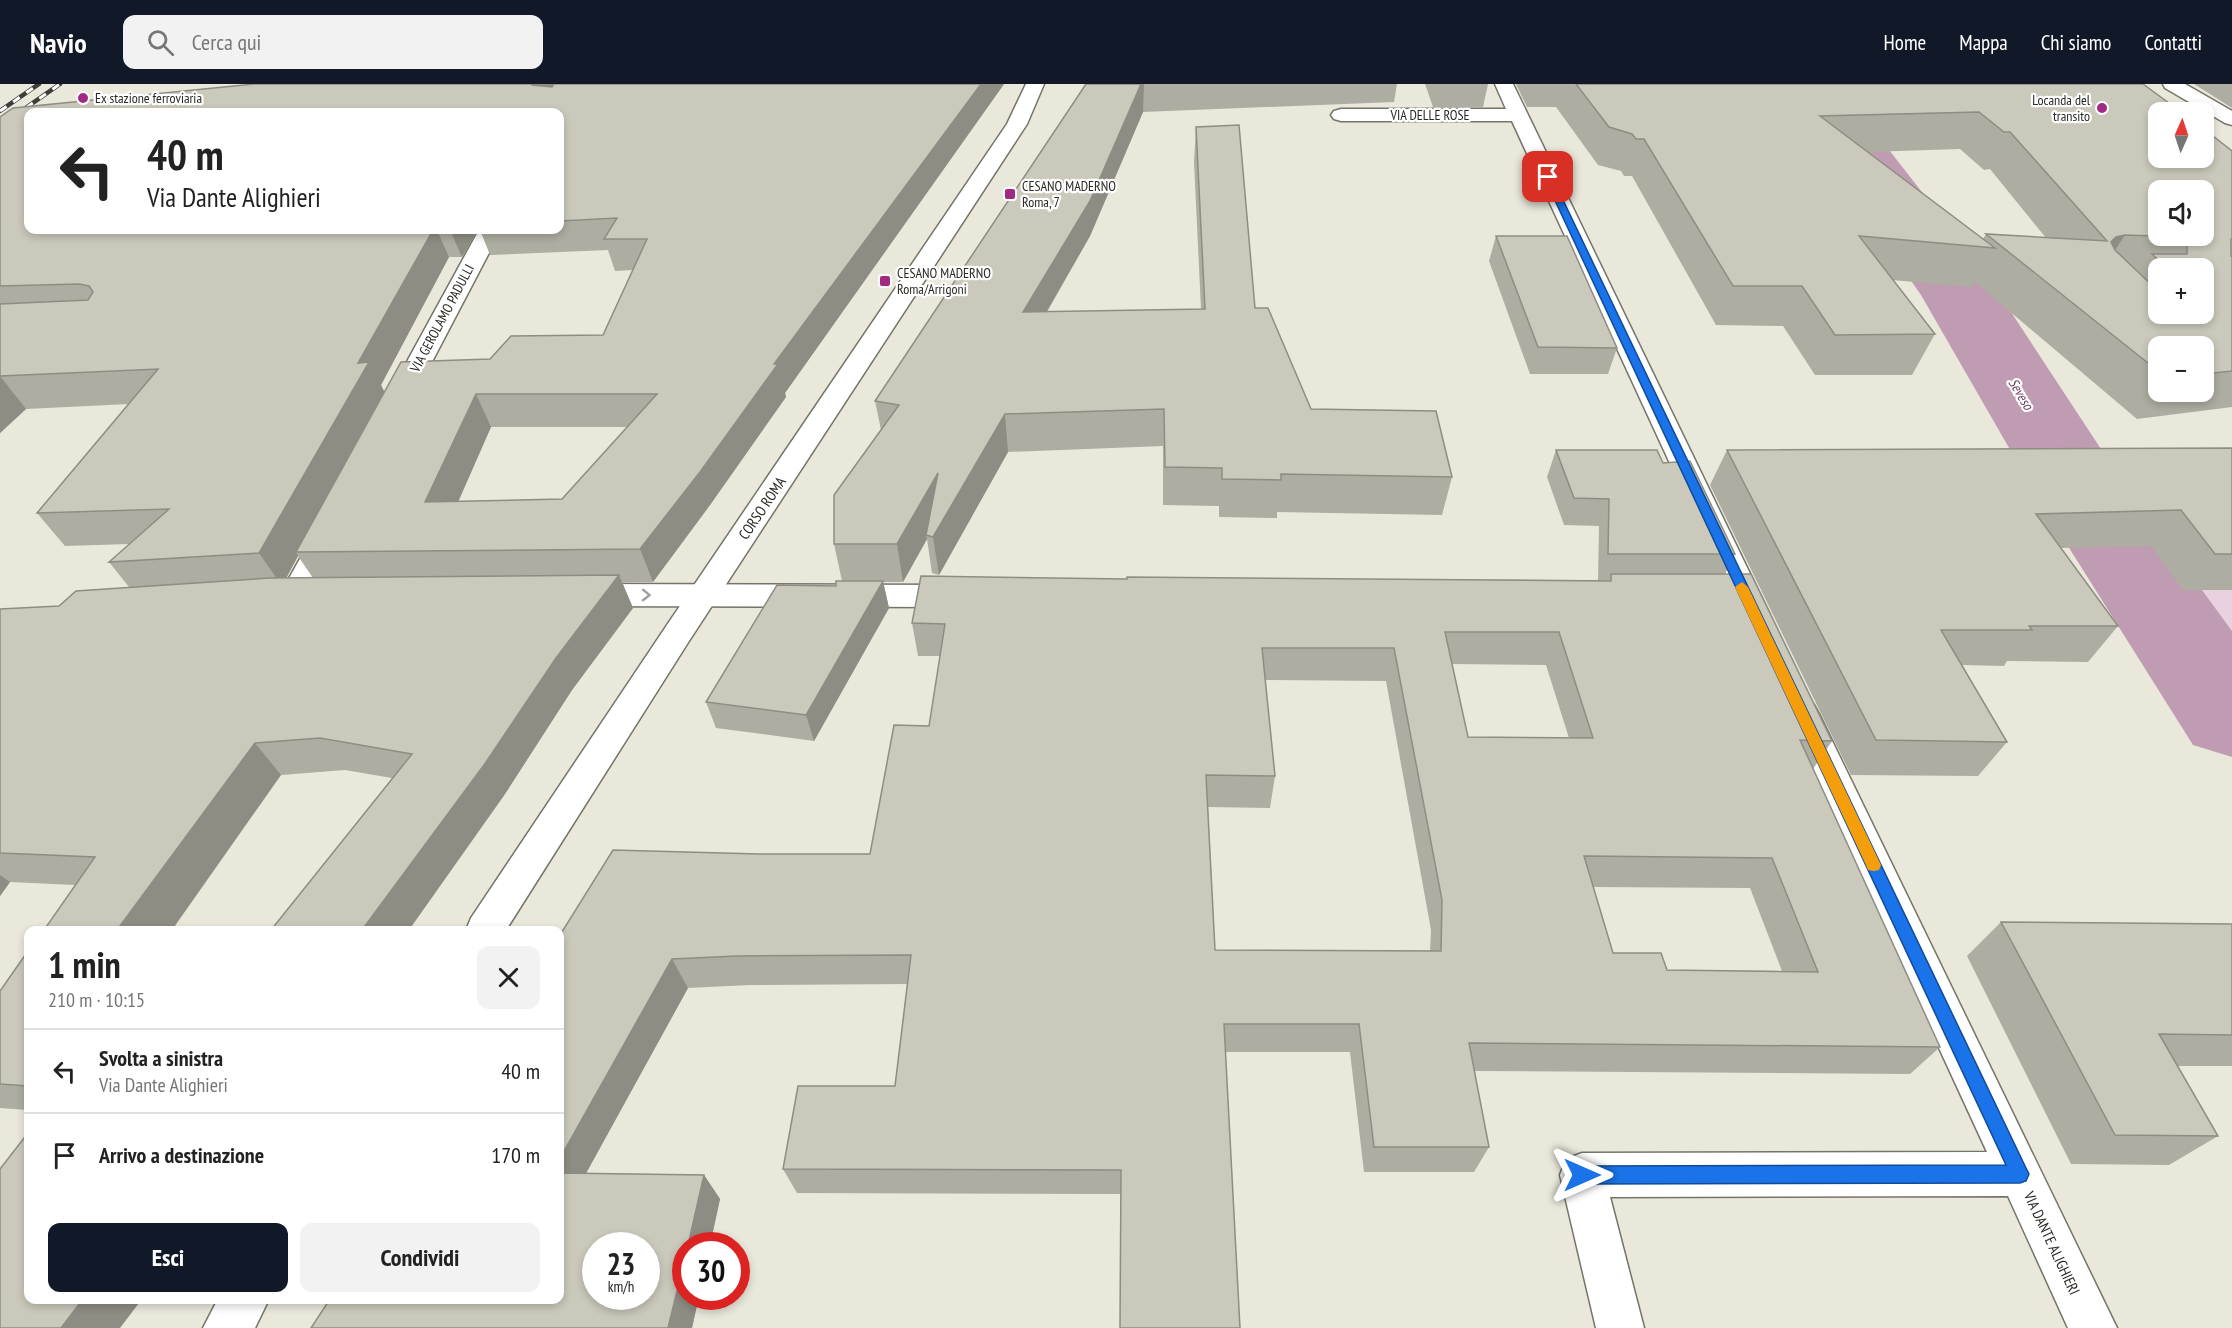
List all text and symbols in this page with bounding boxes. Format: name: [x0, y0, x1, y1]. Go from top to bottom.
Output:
search box: [123, 15, 543, 69]
text: Navio: [30, 24, 87, 61]
icon: search: [144, 26, 177, 59]
text: Cerca qui: [192, 28, 261, 56]
text: Home: [1884, 29, 1926, 56]
text: Mappa: [1959, 29, 2008, 56]
text: Chi siamo: [2041, 29, 2111, 56]
text: Contatti: [2144, 29, 2202, 56]
place label: Ex stazione ferroviaria: [95, 89, 202, 107]
marker: Ex stazione ferroviaria: [76, 91, 90, 105]
place label: Locanda del transito: [2032, 91, 2091, 125]
marker: Locanda del transito: [2095, 101, 2109, 115]
north arrow: [2148, 102, 2214, 168]
map controls: [2148, 102, 2214, 402]
street label: VIA DELLE ROSE: [1390, 106, 1469, 124]
text: 40 m: [147, 127, 224, 182]
icon: left: [48, 132, 126, 210]
pin: [1522, 151, 1573, 202]
icon: arrive: [1531, 160, 1564, 193]
place label: CESANO MADERNO Roma, 7: [1022, 177, 1116, 211]
text: Via Dante Alighieri: [147, 180, 321, 214]
button: sound: [2148, 180, 2214, 246]
marker: CESANO MADERNO Roma, 7: [1003, 187, 1017, 201]
button: +: [2148, 258, 2214, 324]
street label: VIA GEROLAMO PADULLI: [406, 261, 478, 376]
place label: CESANO MADERNO Roma/Arrigoni: [897, 264, 991, 298]
marker: CESANO MADERNO Roma/Arrigoni: [878, 274, 892, 288]
button: −: [2148, 336, 2214, 402]
water label: Seveso: [2005, 375, 2038, 414]
street label: CORSO ROMA: [734, 472, 790, 543]
one-way arrow: [641, 589, 650, 601]
text: 1 min: [48, 941, 121, 988]
button: close: [477, 946, 540, 1009]
text: 210 m · 10:15: [48, 987, 145, 1013]
text: Svolta a sinistra: [99, 1044, 223, 1072]
icon: left: [48, 1055, 81, 1088]
text: 40 m: [501, 1057, 540, 1085]
text: Via Dante Alighieri: [99, 1072, 228, 1098]
icon: arrive: [48, 1139, 81, 1172]
text: Arrivo a destinazione: [99, 1141, 264, 1169]
text: 170 m: [491, 1141, 540, 1169]
position arrow: [1550, 1143, 1614, 1207]
street label: VIA DANTE ALIGHIERI: [2019, 1187, 2084, 1298]
button: Esci: [48, 1223, 288, 1292]
button: Condividi: [300, 1223, 540, 1292]
speed limit sign: 30: [672, 1232, 750, 1310]
text: 23: [607, 1244, 635, 1283]
text: km/h: [608, 1277, 634, 1296]

